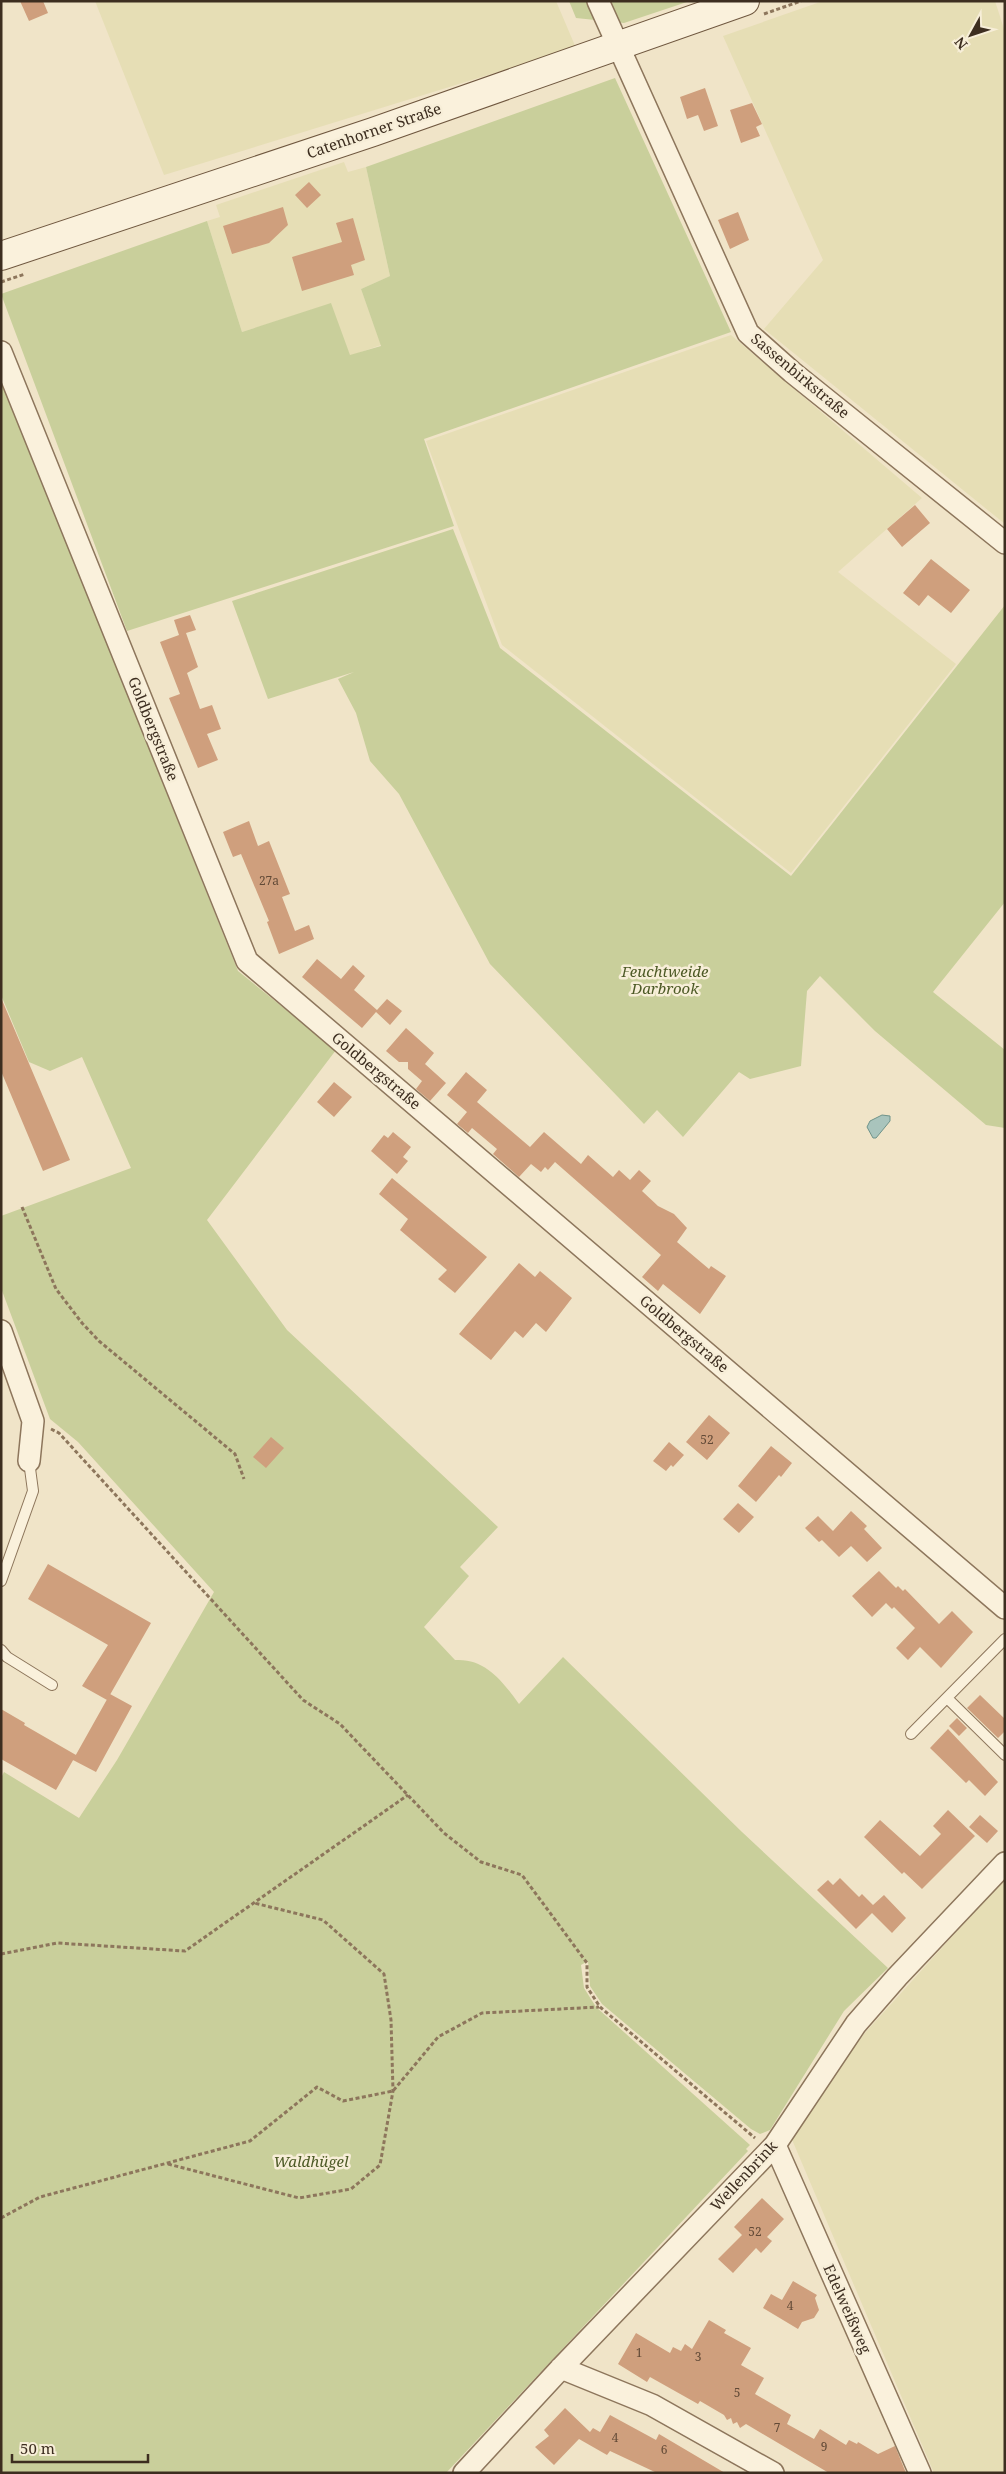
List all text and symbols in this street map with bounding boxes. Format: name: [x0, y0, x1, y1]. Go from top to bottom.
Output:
north arrow: [946, 10, 996, 60]
text: N: [950, 33, 971, 54]
street label: Catenhorner Straße: [304, 98, 444, 162]
street label: Sassenbirkstraße: [747, 328, 854, 422]
street label: Goldbergstraße: [124, 674, 184, 784]
house number: 27a: [259, 872, 279, 889]
park label: Feuchtweide Darbrook: [621, 961, 709, 998]
street label: Goldbergstraße: [328, 1027, 425, 1113]
street label: Goldbergstraße: [636, 1290, 733, 1376]
house number: 52: [700, 1431, 714, 1448]
street label: Wellenbrink: [705, 2136, 781, 2215]
park label: Waldhügel: [273, 2151, 349, 2171]
house number: 52: [748, 2223, 762, 2240]
street label: Edelweißweg: [819, 2261, 877, 2356]
house number: 4: [787, 2297, 794, 2314]
house number: 1: [636, 2344, 642, 2361]
house number: 3: [695, 2348, 702, 2365]
house number: 5: [734, 2384, 740, 2401]
house number: 7: [774, 2419, 781, 2436]
house number: 4: [612, 2429, 619, 2446]
scale bar: [12, 2432, 149, 2464]
text: 50 m: [20, 2438, 55, 2458]
house number: 9: [821, 2438, 827, 2455]
house number: 6: [661, 2441, 668, 2458]

